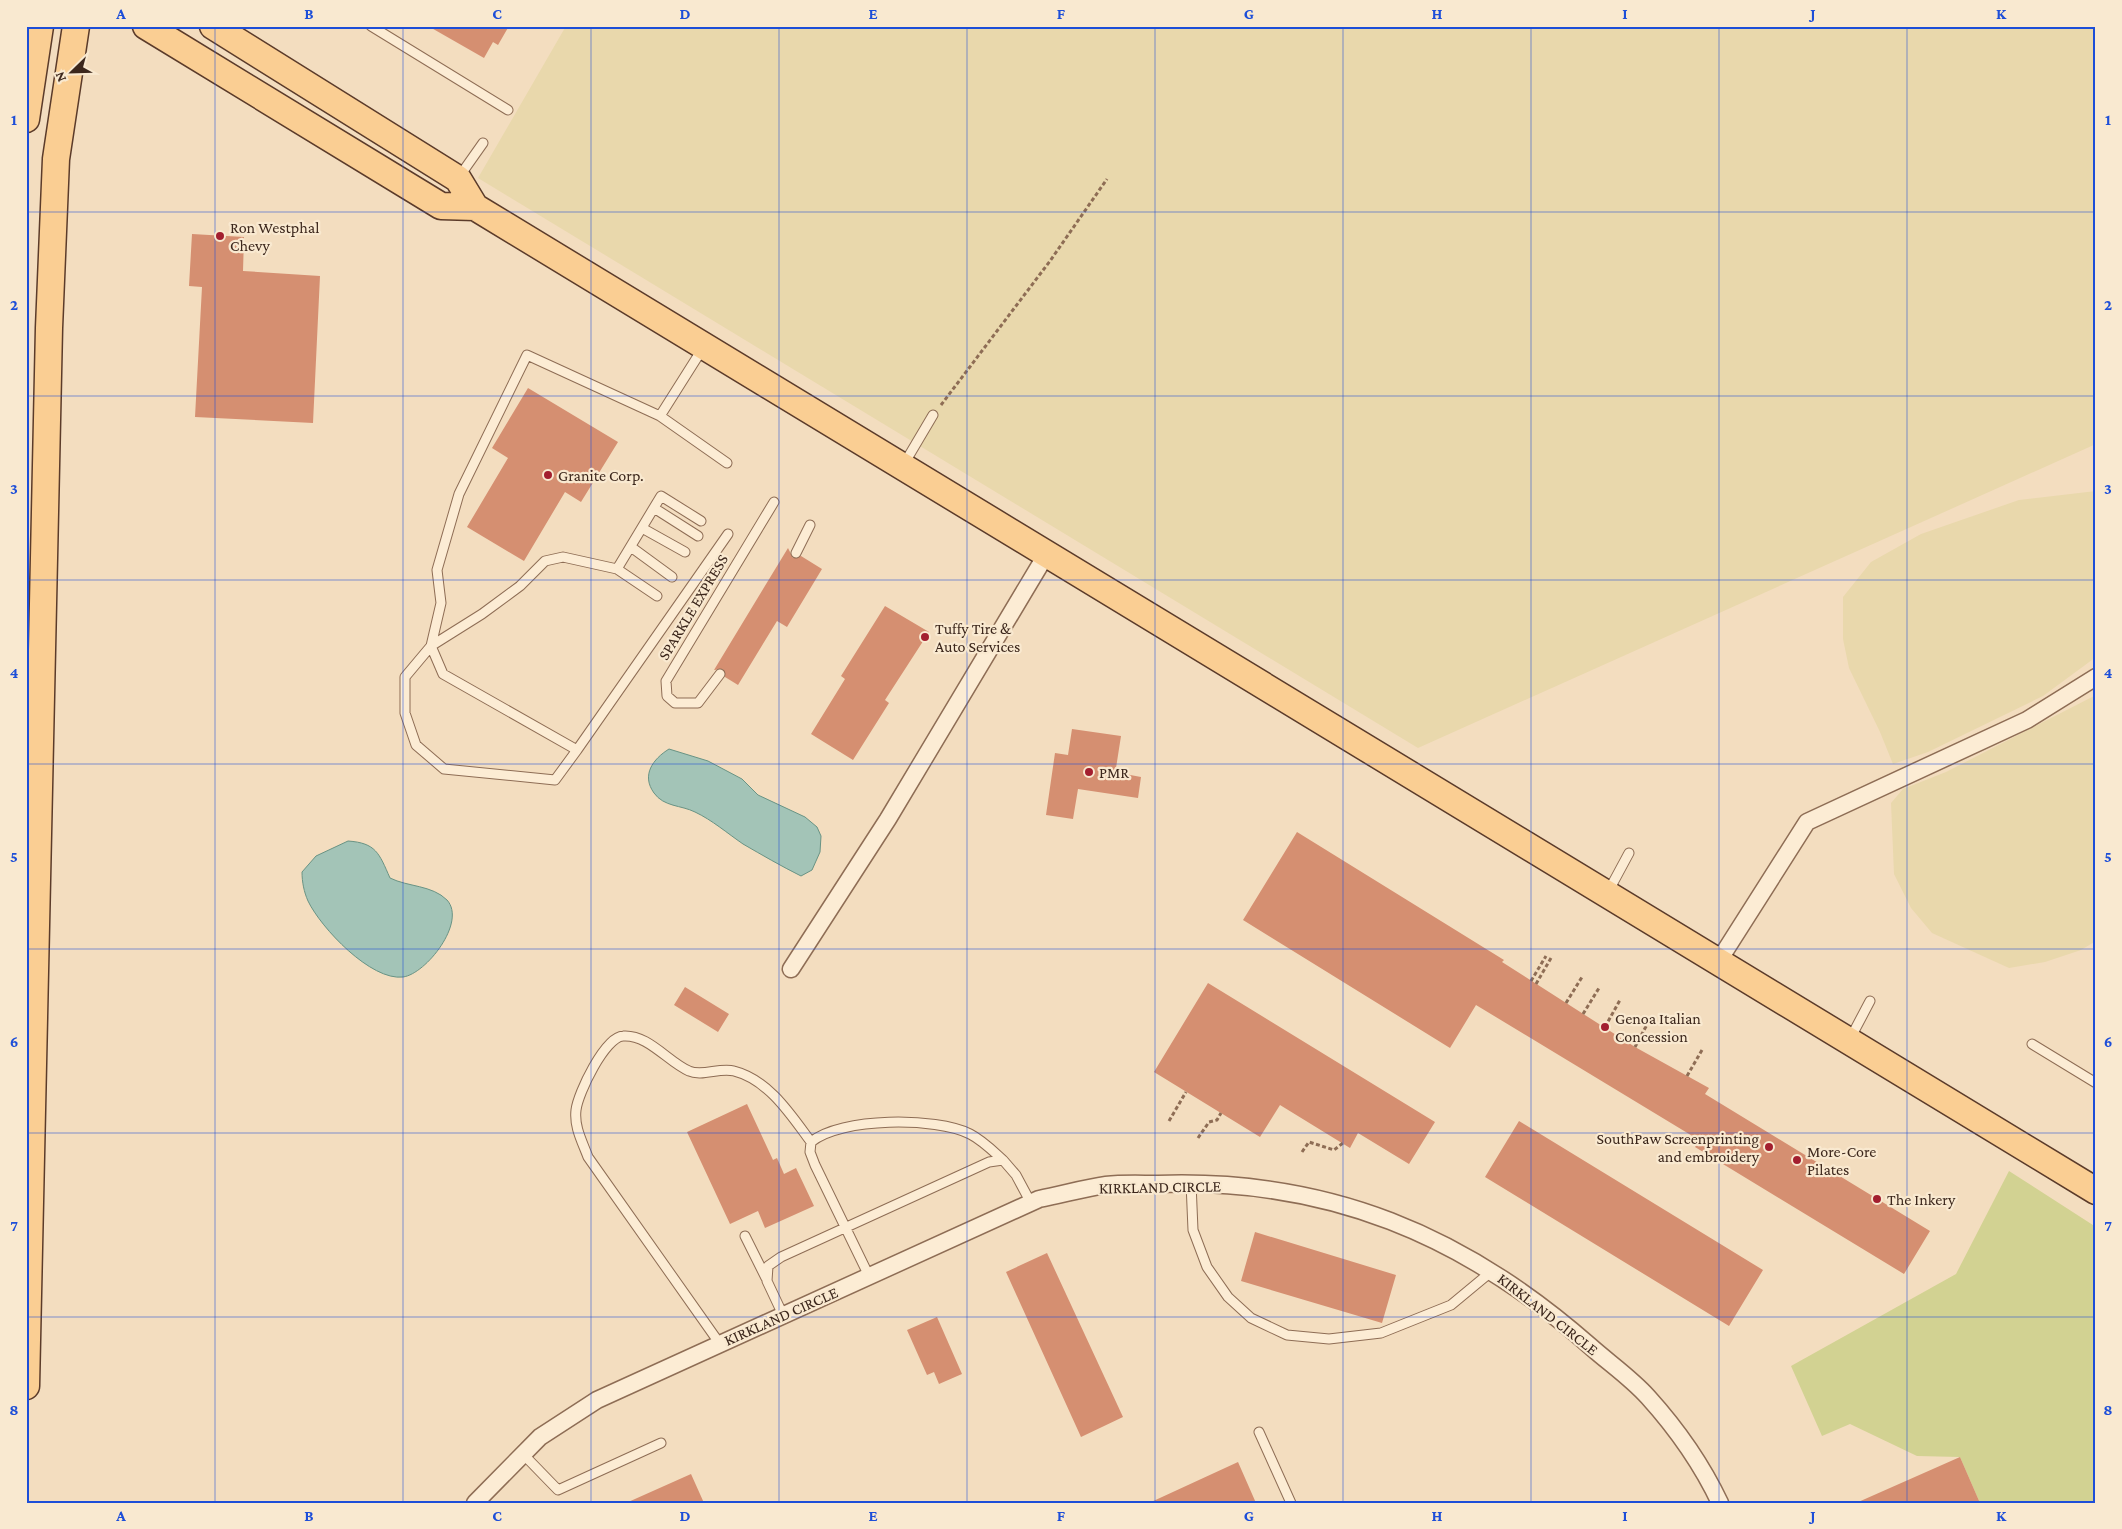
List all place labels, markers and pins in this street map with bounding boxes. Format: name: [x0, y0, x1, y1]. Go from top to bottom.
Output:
place label: Ron Westphal Chevy: [230, 219, 319, 255]
marker: Ron Westphal Chevy: [214, 230, 226, 242]
place label: Granite Corp.: [558, 467, 644, 485]
marker: Granite Corp.: [542, 469, 554, 481]
place label: Tuffy Tire & Auto Services: [935, 620, 1020, 655]
marker: Tuffy Tire & Auto Services: [919, 631, 931, 643]
place label: PMR: [1099, 764, 1129, 781]
marker: PMR: [1083, 766, 1095, 778]
place label: Genoa Italian Concession: [1615, 1010, 1701, 1045]
marker: Genoa Italian Concession: [1599, 1021, 1611, 1033]
place label: SouthPaw Screenprinting and embroidery: [1597, 1130, 1760, 1166]
marker: SouthPaw Screenprinting and embroidery: [1763, 1141, 1775, 1153]
place label: More-Core Pilates: [1807, 1143, 1876, 1178]
marker: More-Core Pilates: [1791, 1154, 1803, 1166]
place label: The Inkery: [1887, 1191, 1956, 1209]
marker: The Inkery: [1871, 1193, 1883, 1205]

